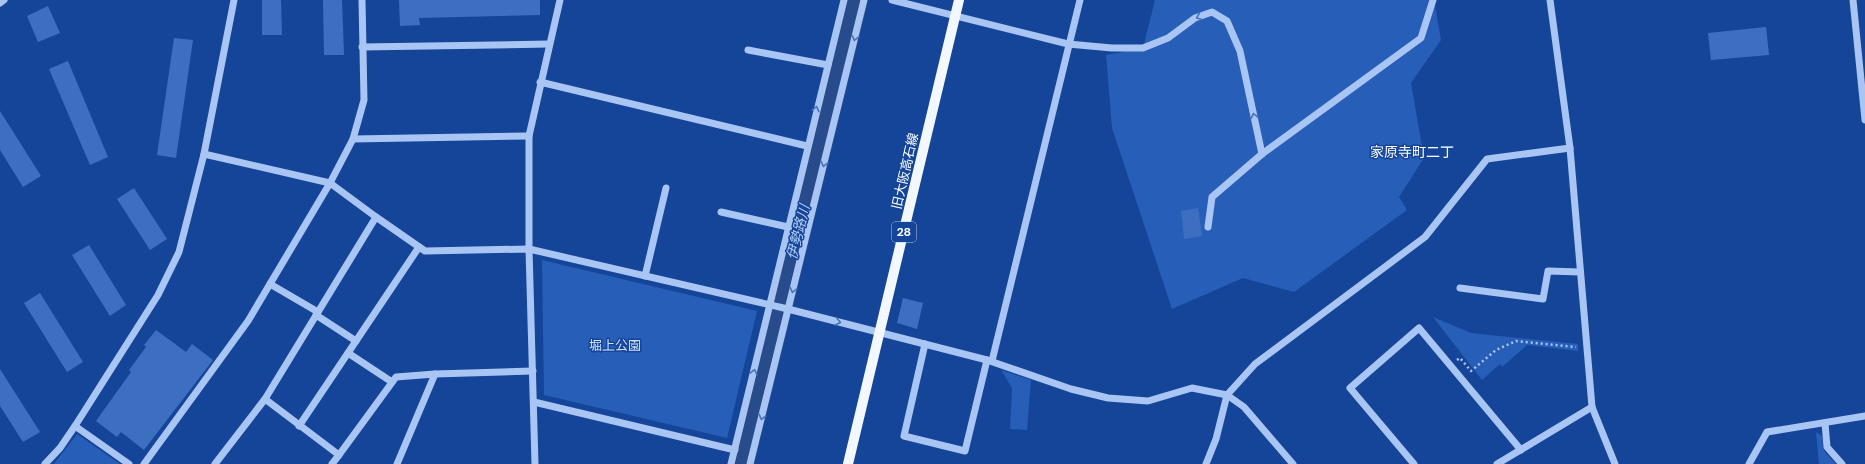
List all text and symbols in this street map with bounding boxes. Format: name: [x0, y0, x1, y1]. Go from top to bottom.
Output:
one-way arrow: [1196, 12, 1203, 20]
one-way arrow: [851, 34, 860, 41]
one-way arrow: [812, 106, 820, 112]
one-way arrow: [1250, 113, 1259, 119]
street label: 旧大阪高石線: [888, 131, 922, 211]
district label: 家原寺町二丁: [1370, 143, 1454, 161]
one-way arrow: [820, 160, 829, 167]
water label: 伊勢路川: [782, 201, 814, 261]
road number: 28: [892, 222, 916, 242]
one-way arrow: [789, 287, 798, 294]
one-way arrow: [835, 317, 842, 326]
park label: 堀上公園: [589, 337, 641, 354]
one-way arrow: [749, 368, 757, 375]
one-way arrow: [758, 413, 766, 420]

